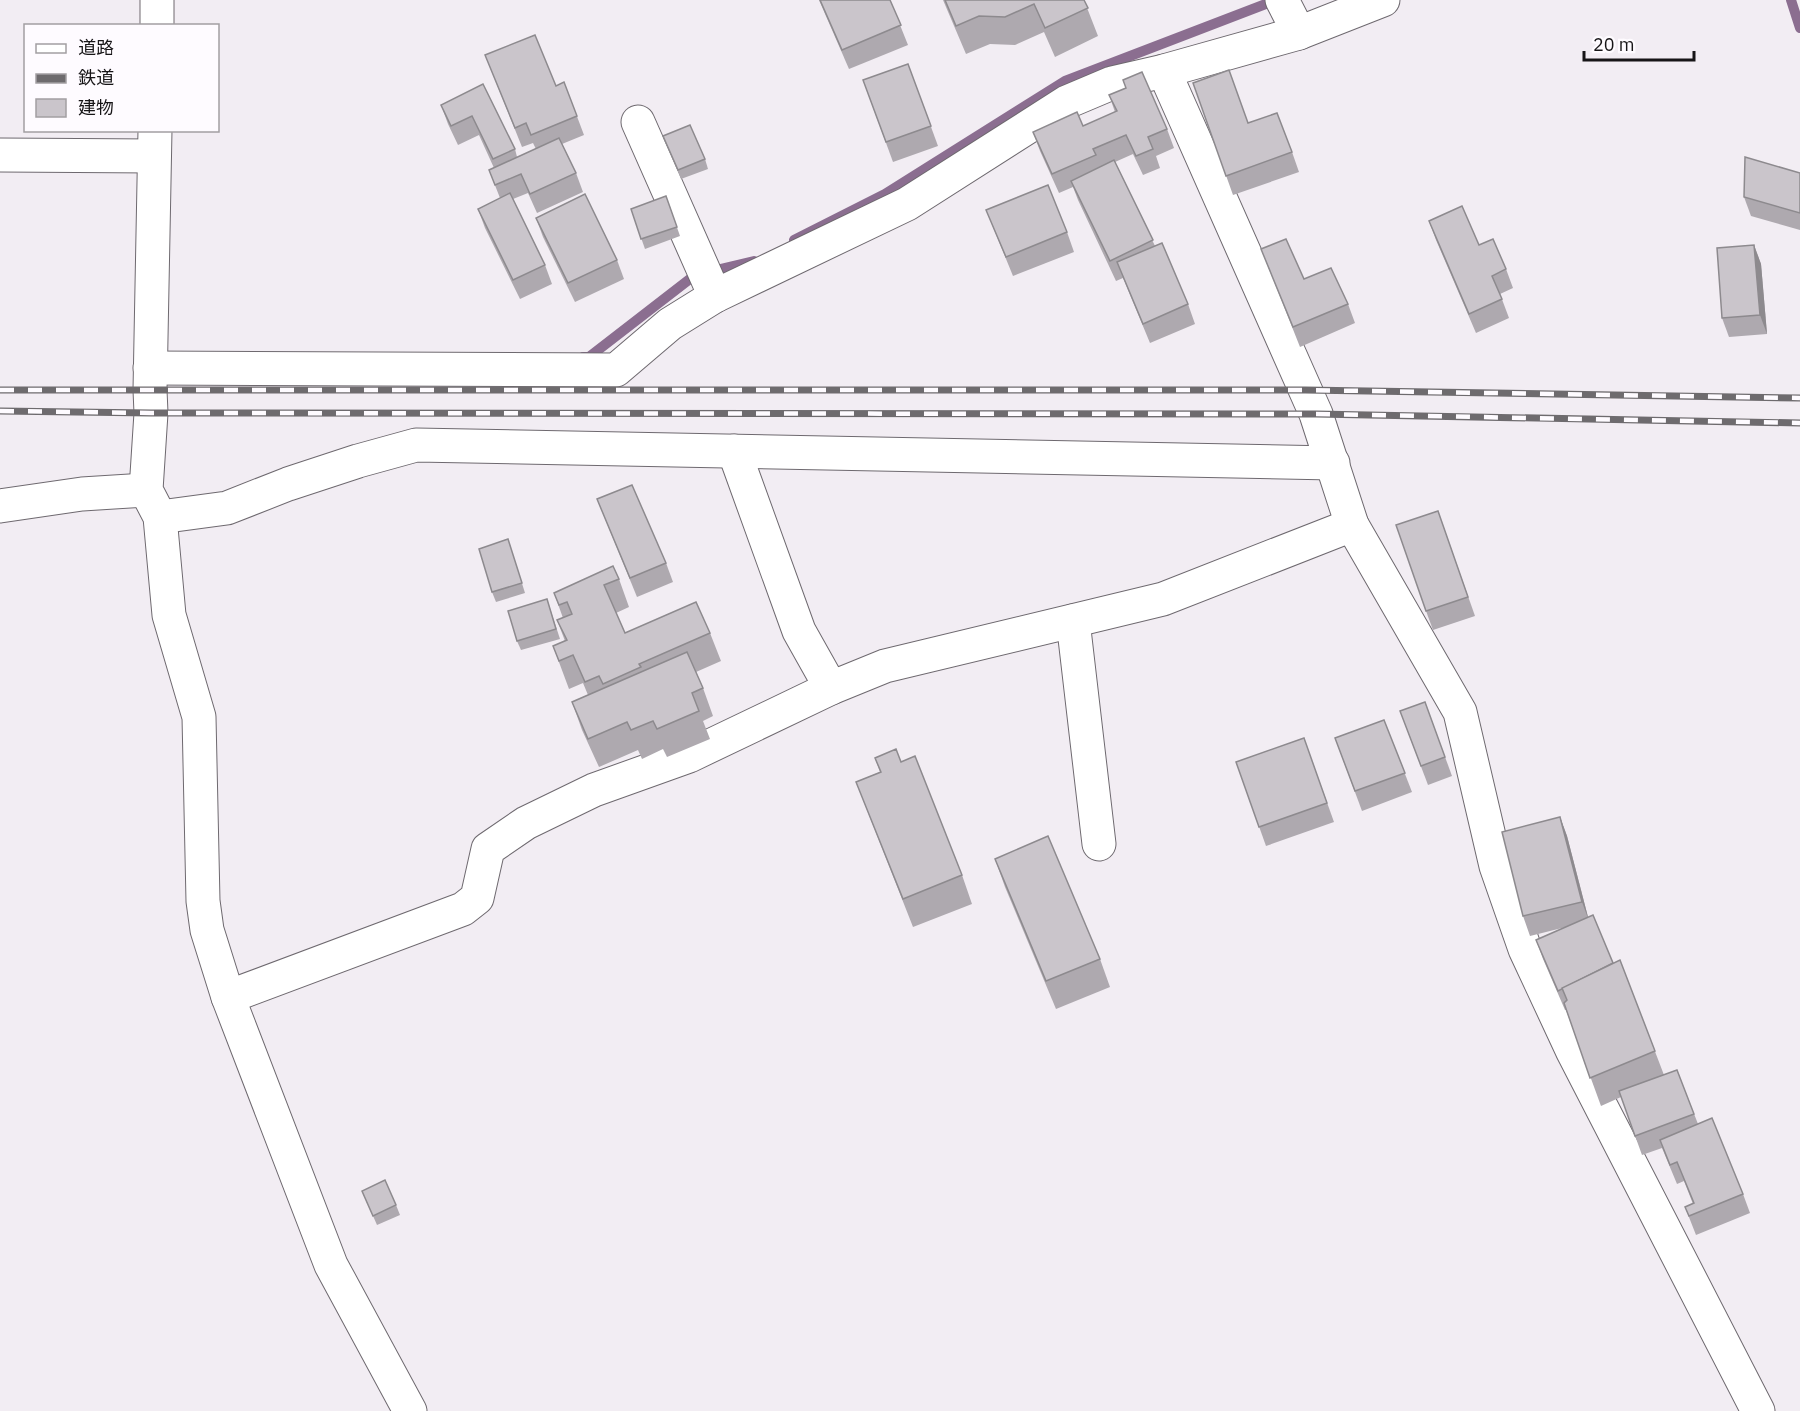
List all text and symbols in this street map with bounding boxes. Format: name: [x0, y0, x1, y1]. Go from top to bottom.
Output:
legend: [24, 24, 219, 132]
scale bar: [1584, 24, 1694, 62]
text: 20 m: [1593, 33, 1635, 56]
text: 道路: [78, 36, 114, 59]
text: 鉄道: [78, 66, 114, 89]
text: 建物: [78, 96, 114, 119]

